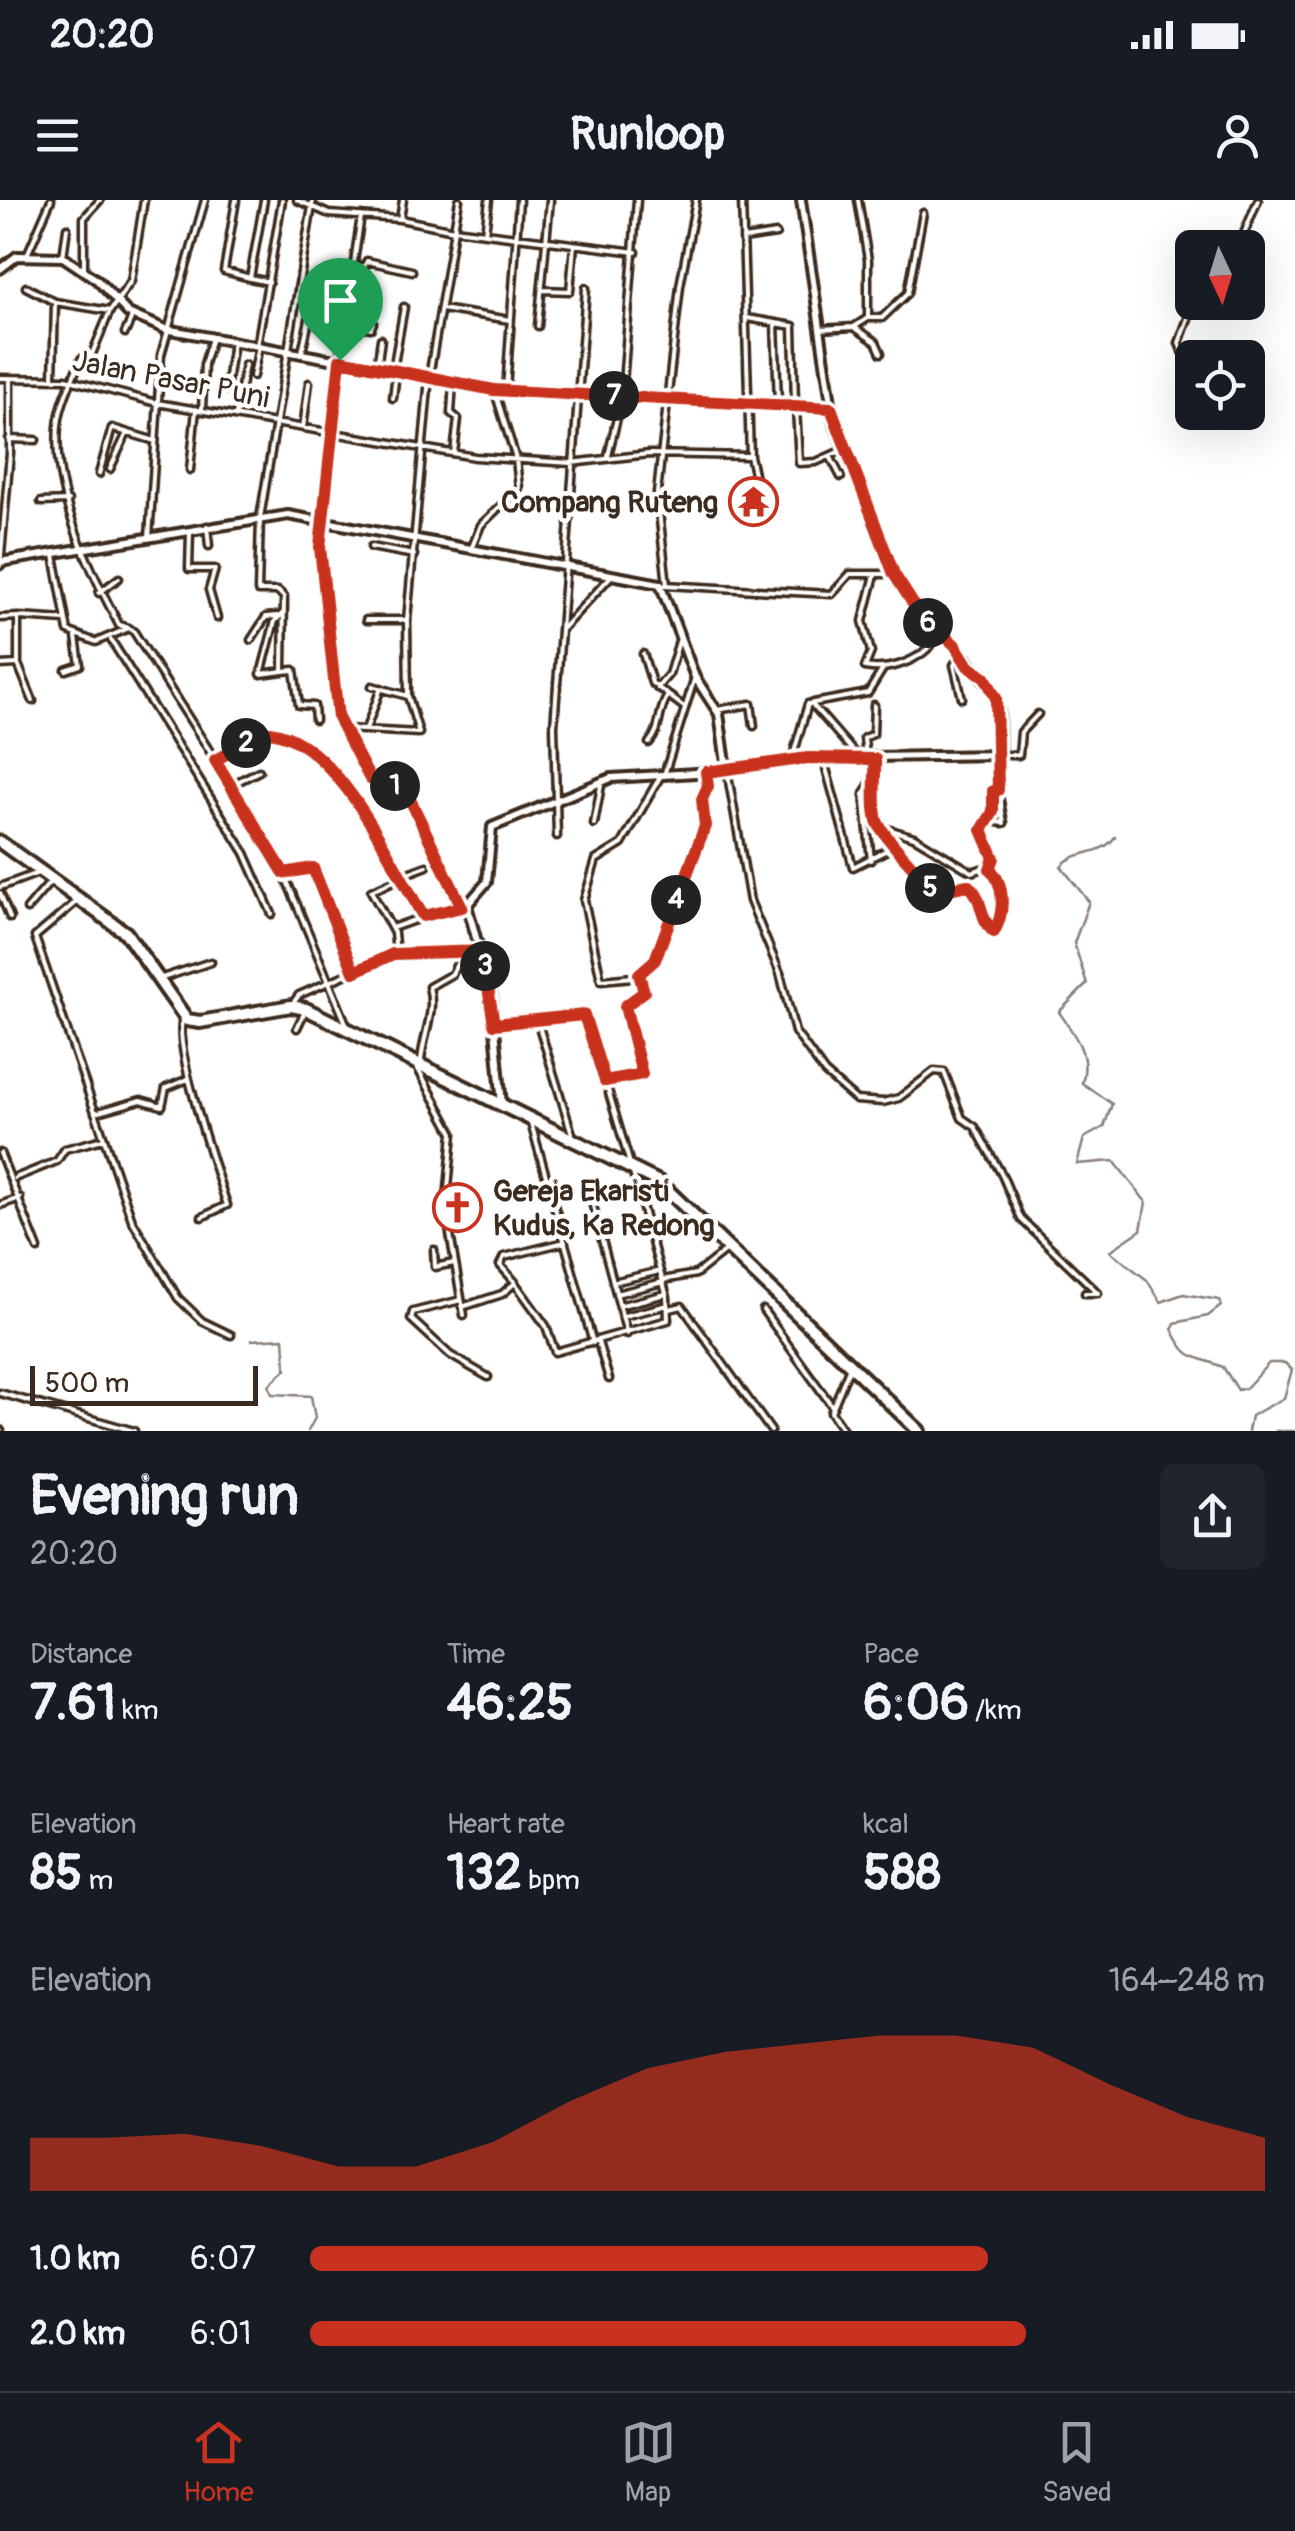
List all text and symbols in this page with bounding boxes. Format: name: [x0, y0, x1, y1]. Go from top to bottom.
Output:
text: 20:20: [50, 11, 155, 59]
text: Runloop: [570, 107, 725, 163]
icon: menu: [30, 108, 85, 163]
icon: person: [1210, 108, 1265, 163]
north arrow: [1175, 230, 1265, 320]
map controls: [1175, 230, 1265, 430]
pin: [298, 258, 383, 361]
icon: arrive: [313, 273, 368, 328]
button: locate: [1175, 340, 1265, 430]
street label: Jalan Pasar Puni: [69, 342, 273, 417]
pin: 7: [589, 371, 639, 421]
text: 7: [607, 378, 621, 413]
temple icon: Compang Ruteng: [727, 476, 779, 528]
place label: Compang Ruteng: [501, 484, 718, 521]
pin: 6: [903, 598, 953, 648]
text: 6: [920, 605, 936, 640]
pin: 2: [221, 718, 271, 768]
text: 2: [238, 725, 254, 760]
pin: 1: [370, 761, 420, 811]
text: 1: [390, 768, 400, 803]
pin: 5: [905, 863, 955, 913]
text: 5: [922, 870, 938, 905]
pin: 4: [651, 875, 701, 925]
text: 4: [668, 882, 684, 917]
pin: 3: [460, 941, 510, 991]
text: 3: [477, 948, 493, 983]
place label: Gereja Ekaristi Kudus, Ka Redong: [493, 1173, 715, 1244]
church icon: Gereja Ekaristi Kudus, Ka Redong: [432, 1182, 484, 1234]
scale bar: [30, 1361, 258, 1406]
text: 500 m: [45, 1366, 129, 1401]
text: Evening run: [30, 1462, 299, 1531]
button: share: [1160, 1464, 1265, 1569]
text: 20:20: [30, 1534, 118, 1574]
text: Distance: [30, 1637, 132, 1672]
text: Time: [447, 1637, 505, 1672]
text: Pace: [863, 1637, 919, 1672]
text: 7.61: [30, 1672, 116, 1735]
text: 46:25: [447, 1672, 573, 1735]
text: 6:06: [863, 1672, 969, 1735]
text: km: [116, 1693, 159, 1728]
text: /km: [969, 1693, 1022, 1728]
text: Elevation: [30, 1807, 137, 1842]
text: Heart rate: [447, 1807, 565, 1842]
text: kcal: [863, 1807, 909, 1842]
text: 85: [30, 1842, 82, 1905]
text: 132: [447, 1842, 522, 1905]
text: 588: [863, 1842, 941, 1905]
text: m: [82, 1863, 113, 1898]
text: bpm: [522, 1863, 580, 1898]
text: Elevation: [30, 1961, 152, 2001]
text: 164–248 m: [1109, 1961, 1265, 2001]
text: 1.0 km: [30, 2239, 120, 2279]
text: 6:07: [190, 2239, 256, 2279]
text: 2.0 km: [30, 2314, 125, 2354]
text: 6:01: [190, 2314, 252, 2354]
tab: Home: [183, 2415, 254, 2510]
tab: Map: [621, 2415, 676, 2510]
tab: Saved: [1042, 2415, 1112, 2510]

